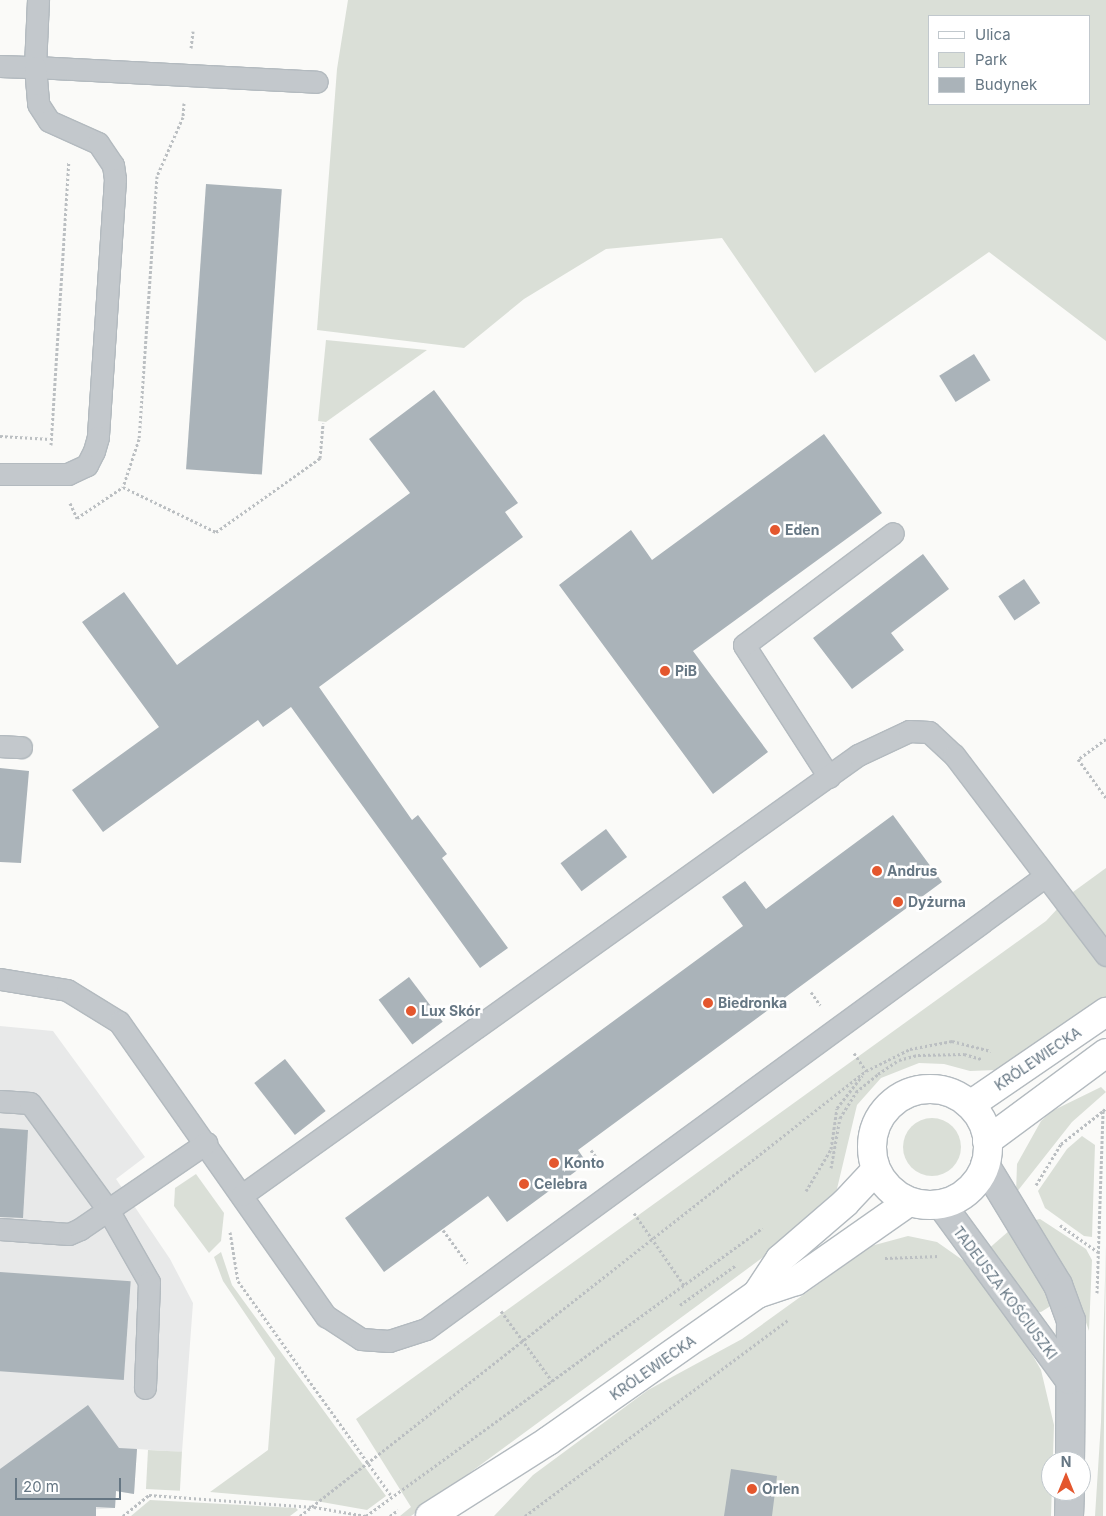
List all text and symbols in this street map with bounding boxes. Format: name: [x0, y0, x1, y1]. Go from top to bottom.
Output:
legend: [928, 15, 1091, 105]
text: Ulica: [975, 25, 1011, 44]
text: Park: [975, 50, 1007, 69]
text: Budynek: [975, 75, 1037, 94]
place label: Eden: [785, 522, 819, 538]
marker: Eden: [769, 524, 781, 536]
place label: PiB: [675, 663, 697, 679]
marker: PiB: [659, 665, 671, 677]
place label: Andrus: [887, 863, 937, 879]
marker: Andrus: [871, 865, 883, 877]
place label: Dyżurna: [908, 894, 966, 910]
marker: Dyżurna: [892, 896, 904, 908]
place label: Biedronka: [718, 995, 787, 1011]
marker: Biedronka: [702, 997, 714, 1009]
place label: Lux Skór: [421, 1003, 480, 1019]
marker: Lux Skór: [405, 1005, 417, 1017]
street label: KRÓLEWIECKA: [992, 1024, 1084, 1094]
place label: Konto: [564, 1155, 604, 1171]
marker: Konto: [548, 1157, 560, 1169]
place label: Celebra: [534, 1176, 587, 1192]
marker: Celebra: [518, 1178, 530, 1190]
street label: TADEUSZA KOŚCIUSZKI: [950, 1223, 1060, 1363]
street label: KRÓLEWIECKA: [607, 1332, 699, 1404]
north arrow: [1041, 1451, 1091, 1501]
text: N: [1061, 1453, 1071, 1470]
scale bar: [18, 1468, 124, 1500]
text: 20 m: [23, 1477, 59, 1496]
place label: Orlen: [762, 1481, 800, 1497]
marker: Orlen: [746, 1483, 758, 1495]

